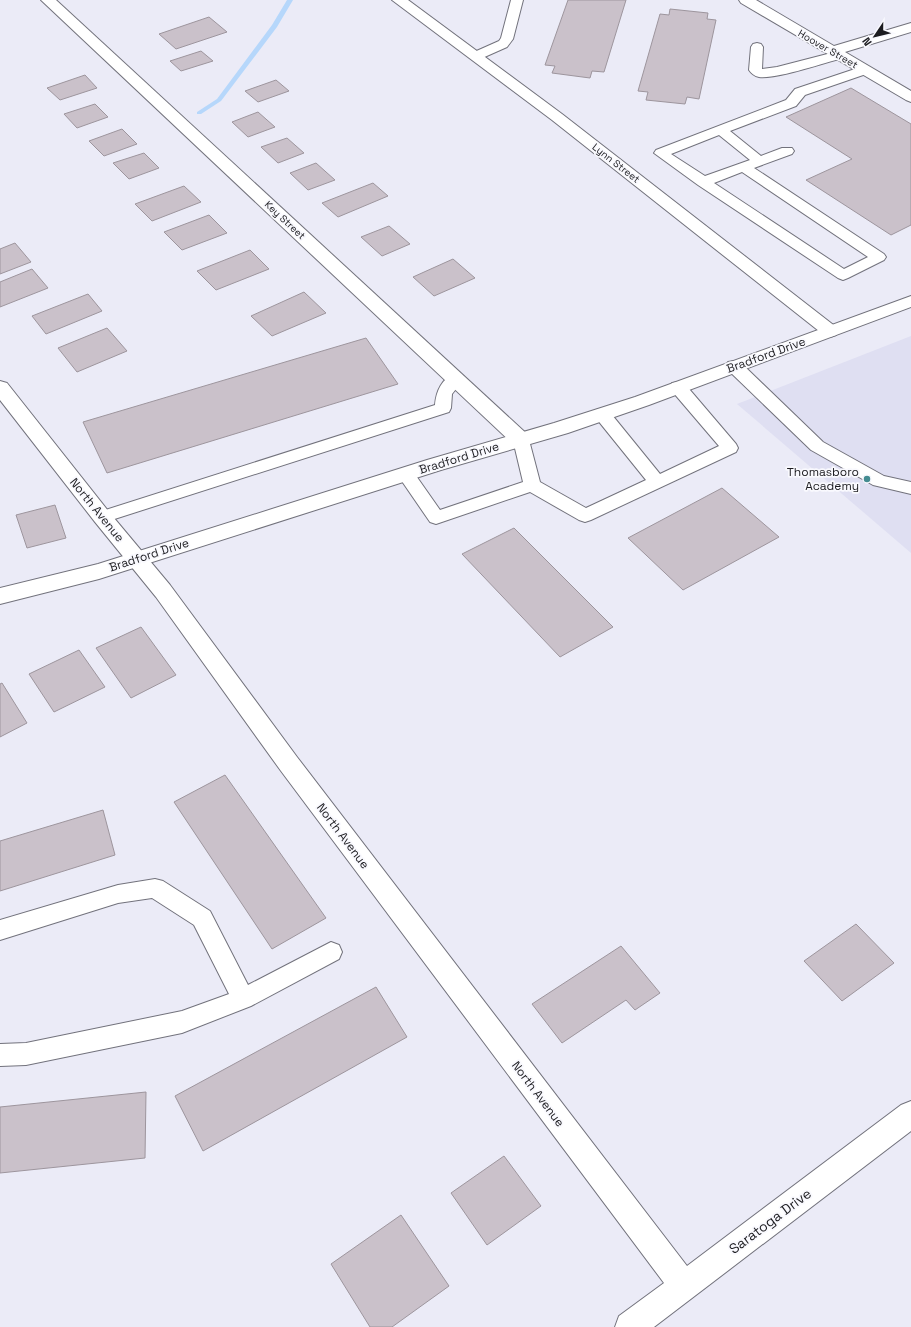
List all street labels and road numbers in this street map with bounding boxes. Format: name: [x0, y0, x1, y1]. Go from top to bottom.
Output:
street label: Hoover Street: [796, 27, 860, 72]
street label: Lynn Street: [590, 140, 643, 186]
street label: Key Street: [262, 198, 308, 242]
street label: Bradford Drive: [724, 333, 808, 377]
street label: Bradford Drive: [417, 438, 501, 478]
street label: North Avenue: [66, 475, 128, 545]
street label: Bradford Drive: [107, 535, 191, 575]
street label: North Avenue: [313, 800, 373, 872]
street label: North Avenue: [508, 1058, 568, 1130]
street label: Saratoga Drive: [725, 1184, 815, 1258]

